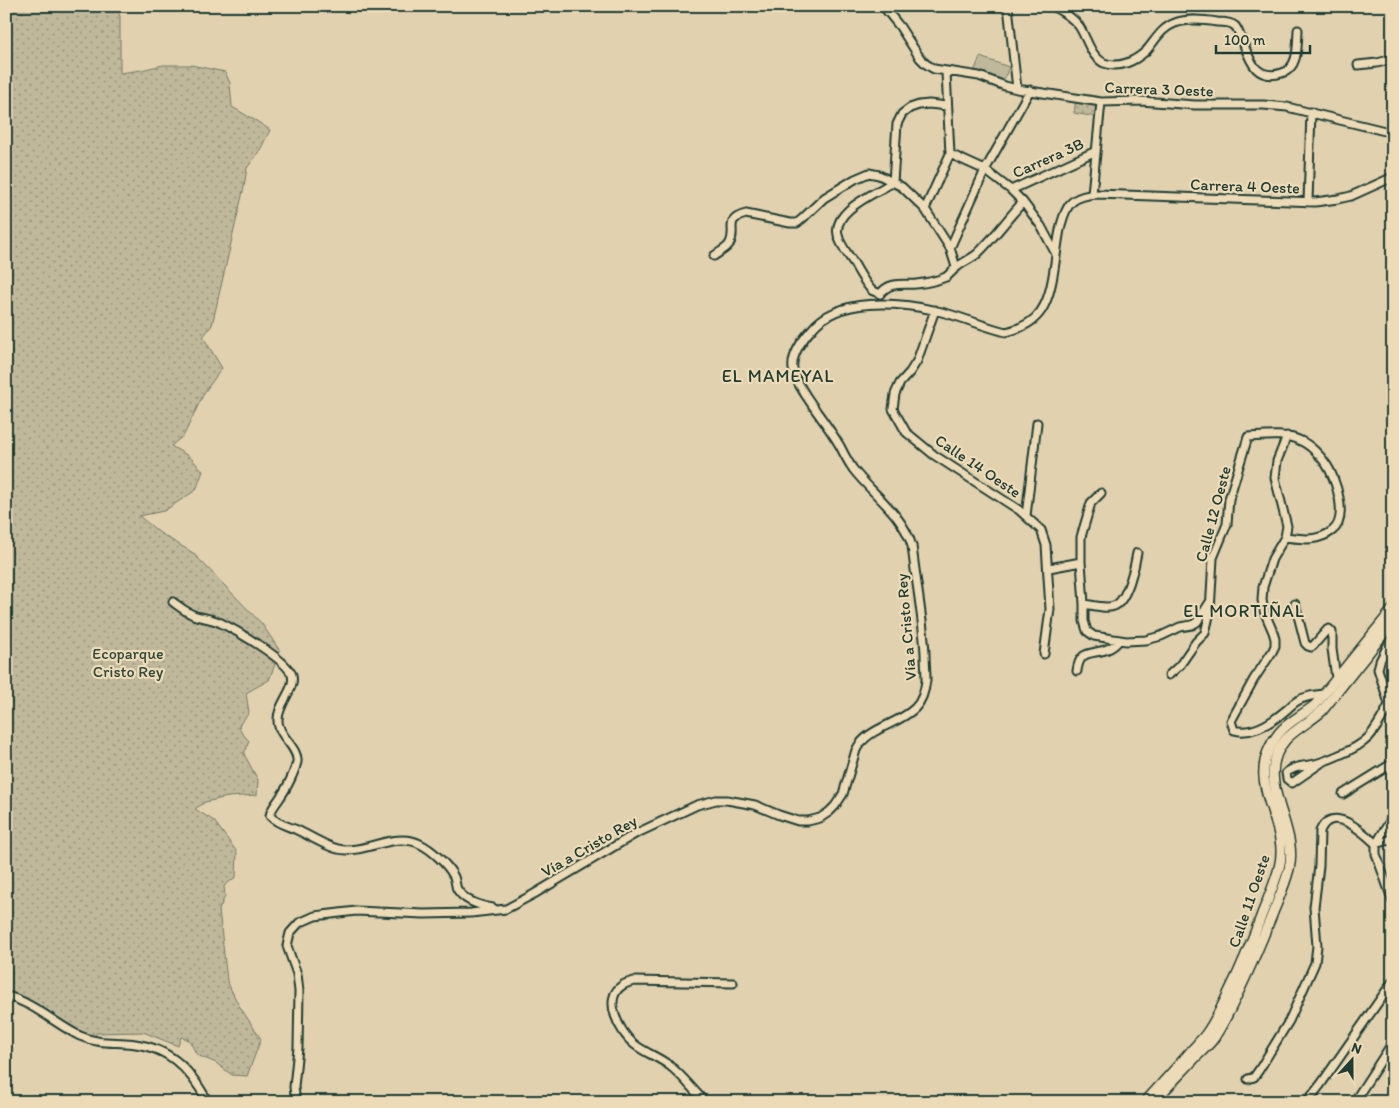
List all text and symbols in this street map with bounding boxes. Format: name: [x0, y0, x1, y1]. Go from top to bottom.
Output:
scale bar: [1216, 22, 1310, 54]
text: 100 m: [1224, 31, 1266, 49]
street label: Carrera 3 Oeste: [1104, 78, 1214, 100]
street label: Carrera 3B: [1009, 134, 1087, 182]
street label: Carrera 4 Oeste: [1190, 175, 1300, 197]
district label: EL MAMEYAL: [722, 365, 834, 387]
street label: Calle 14 Oeste: [931, 430, 1025, 502]
street label: Calle 12 Oeste: [1191, 464, 1235, 564]
street label: Vía a Cristo Rey: [892, 572, 920, 681]
district label: EL MORTIÑAL: [1183, 600, 1305, 622]
park label: Ecoparque Cristo Rey: [92, 644, 164, 681]
street label: Vía a Cristo Rey: [538, 811, 641, 881]
street label: Calle 11 Oeste: [1224, 852, 1274, 950]
north arrow: [1326, 1036, 1376, 1086]
text: N: [1349, 1039, 1364, 1058]

